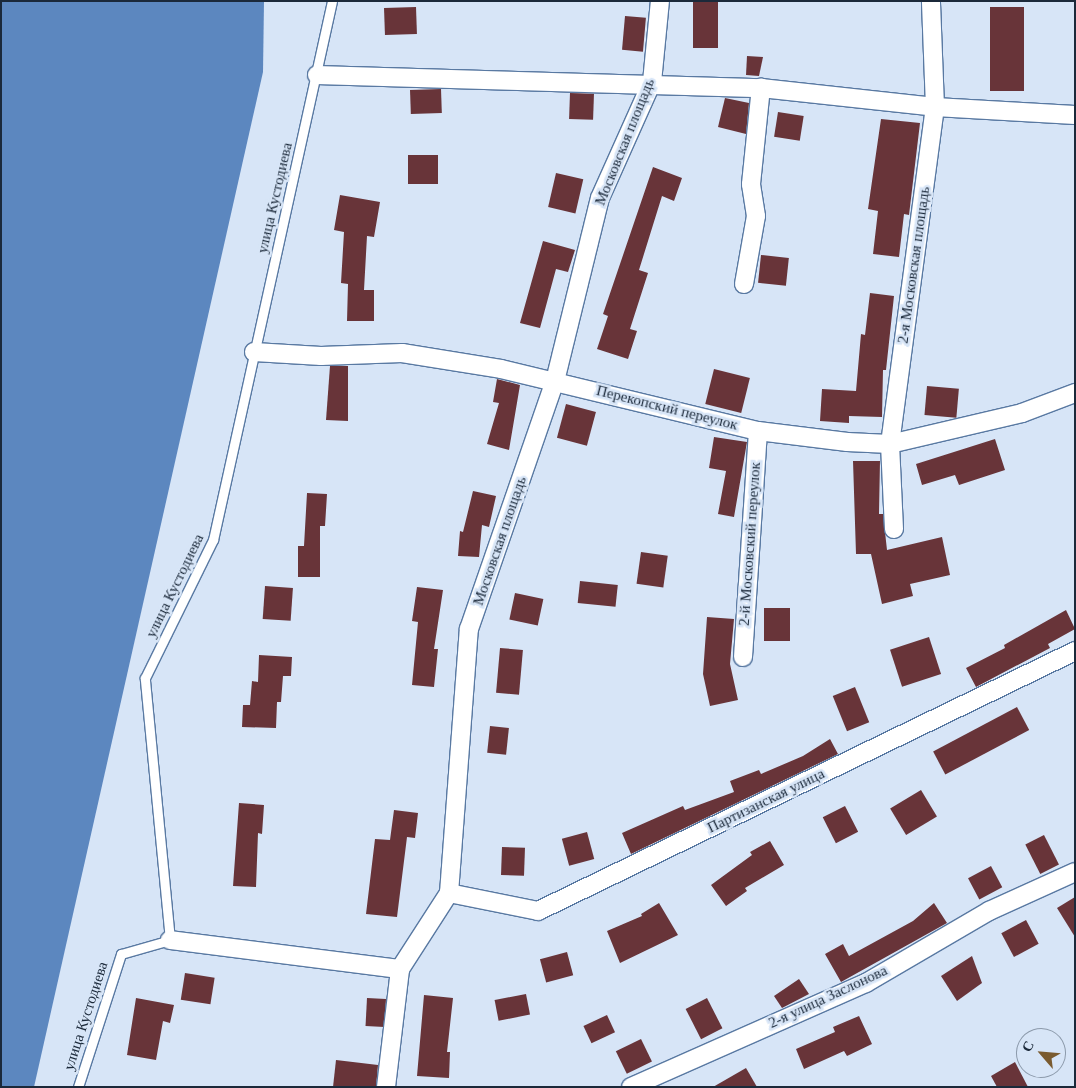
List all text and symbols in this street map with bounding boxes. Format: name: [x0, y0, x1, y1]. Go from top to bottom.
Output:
street label: Московская площадь: [591, 76, 659, 208]
street label: улица Кустодиева: [254, 141, 296, 255]
street label: 2-я Московская площадь: [894, 185, 934, 345]
street label: Перекопский переулок: [594, 382, 740, 434]
street label: 2-й Московский переулок: [735, 462, 765, 626]
street label: Московская площадь: [469, 474, 531, 608]
street label: улица Кустодиева: [142, 531, 208, 641]
street label: Партизанская улица: [705, 765, 827, 837]
street label: улица Кустодиева: [60, 959, 112, 1073]
street label: 2-я улица Заслонова: [766, 962, 890, 1032]
north arrow: [1016, 1028, 1066, 1078]
text: С: [1019, 1039, 1037, 1054]

